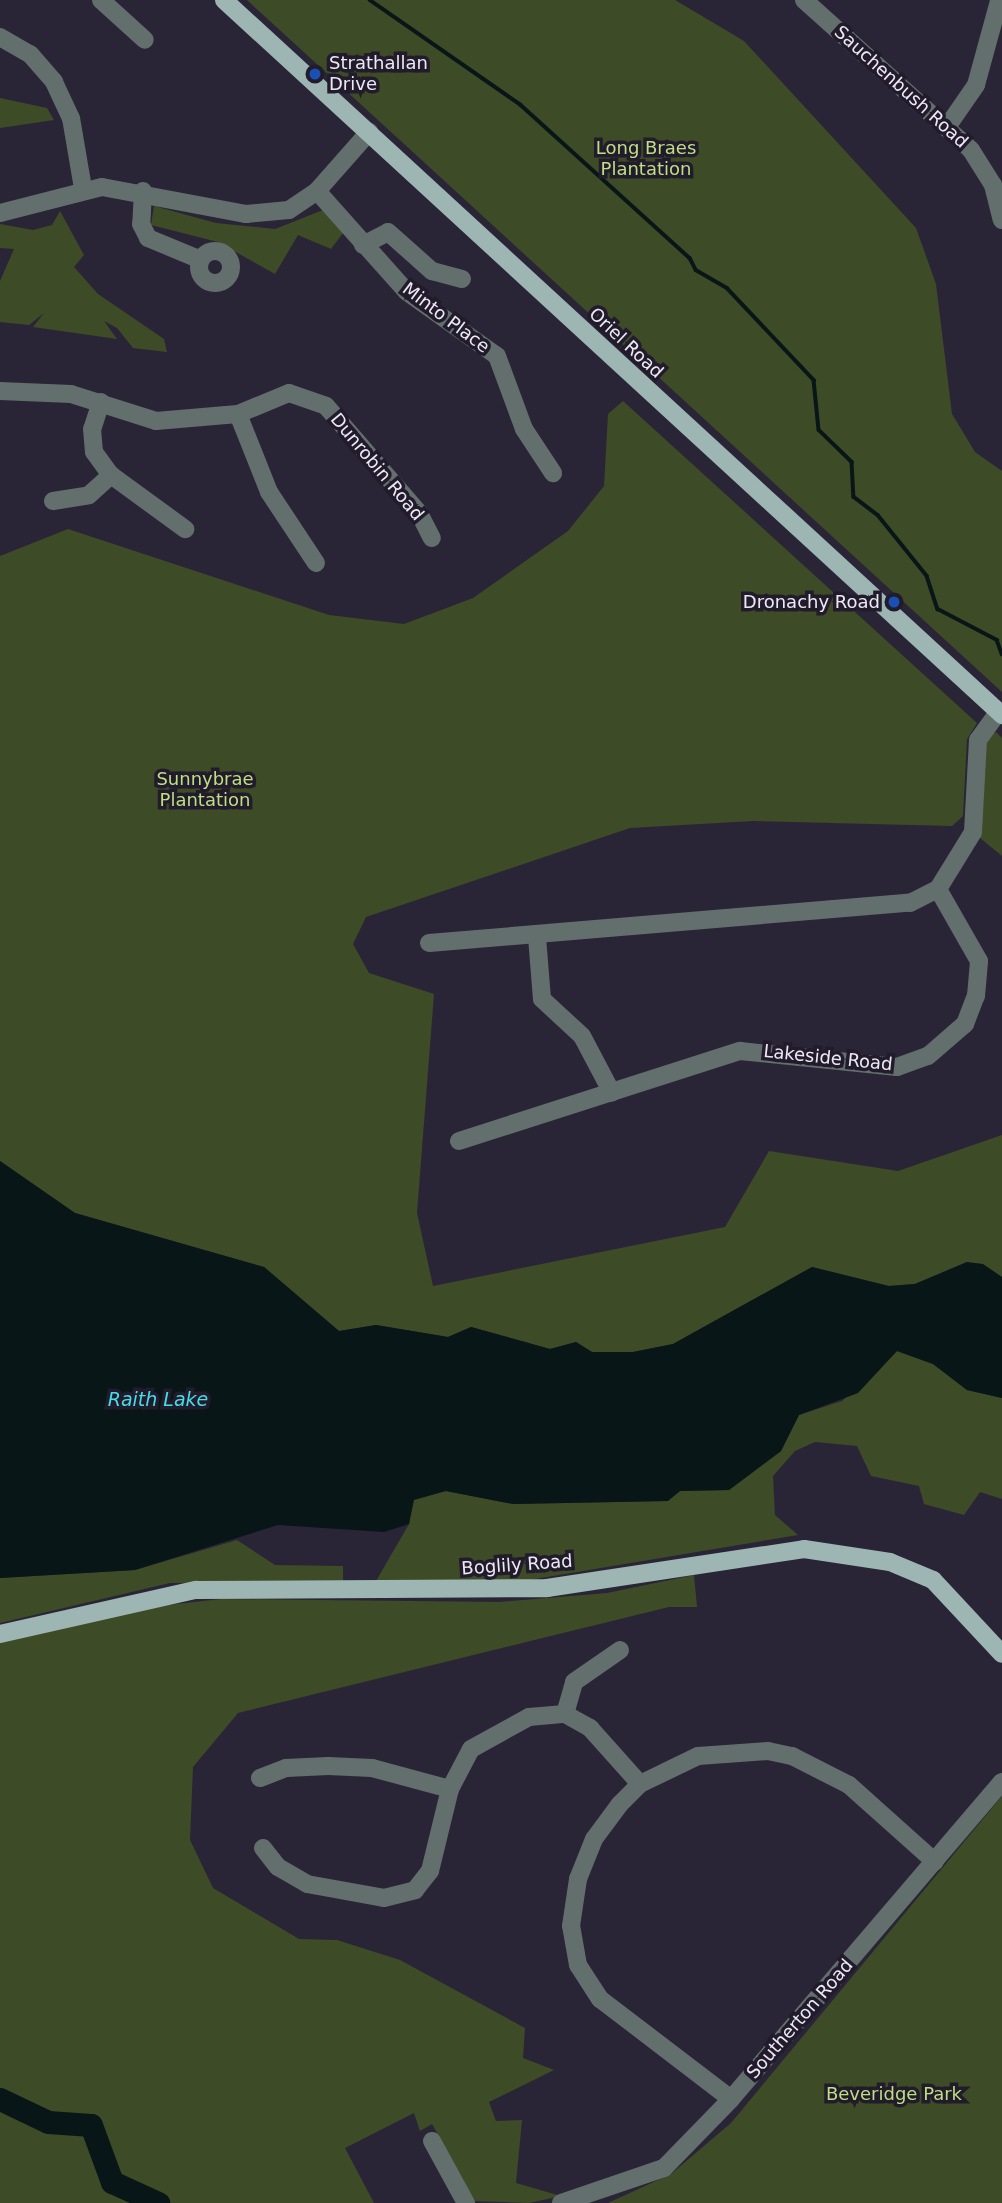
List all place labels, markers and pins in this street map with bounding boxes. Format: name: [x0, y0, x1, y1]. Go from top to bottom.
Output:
place label: Strathallan Drive: [329, 53, 428, 96]
marker: Strathallan Drive: [307, 66, 323, 82]
place label: Dronachy Road: [743, 591, 880, 613]
marker: Dronachy Road: [886, 594, 902, 610]

